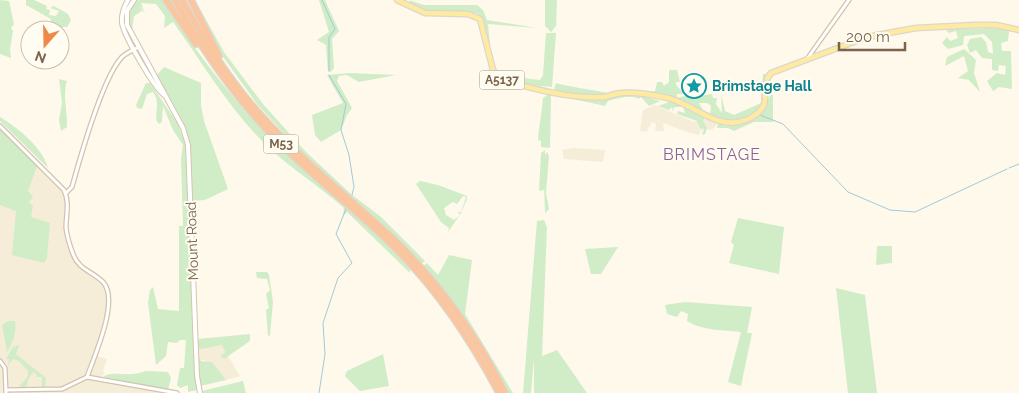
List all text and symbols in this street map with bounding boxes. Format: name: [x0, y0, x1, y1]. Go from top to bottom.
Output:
north arrow: [20, 20, 70, 70]
scale bar: [839, 20, 905, 52]
text: 200 m: [846, 28, 890, 46]
text: N: [33, 48, 48, 67]
road number: A5137: [480, 70, 524, 90]
place icon: Brimstage Hall: [681, 73, 707, 99]
place label: Brimstage Hall: [712, 78, 812, 94]
road number: M53: [264, 134, 298, 154]
district label: BRIMSTAGE: [663, 145, 761, 164]
street label: Mount Road: [183, 201, 201, 281]

